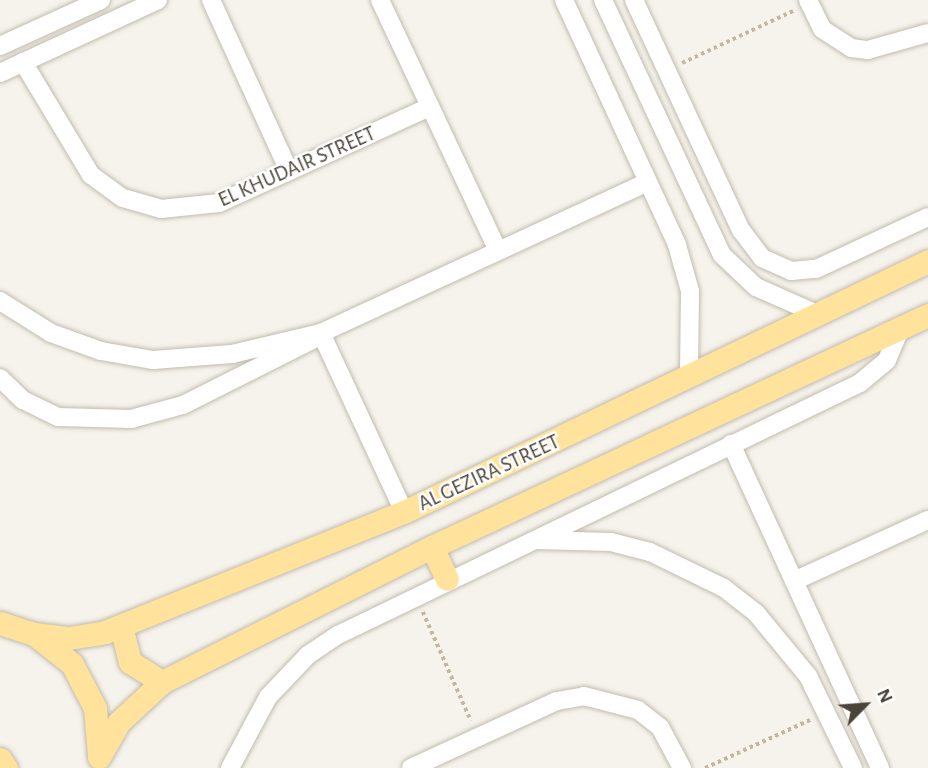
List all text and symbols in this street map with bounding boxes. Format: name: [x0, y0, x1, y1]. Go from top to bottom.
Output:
street label: EL KHUDAIR STREET: [214, 121, 380, 213]
street label: AL GEZIRA STREET: [414, 429, 564, 517]
north arrow: [830, 670, 900, 740]
text: N: [873, 686, 896, 706]

